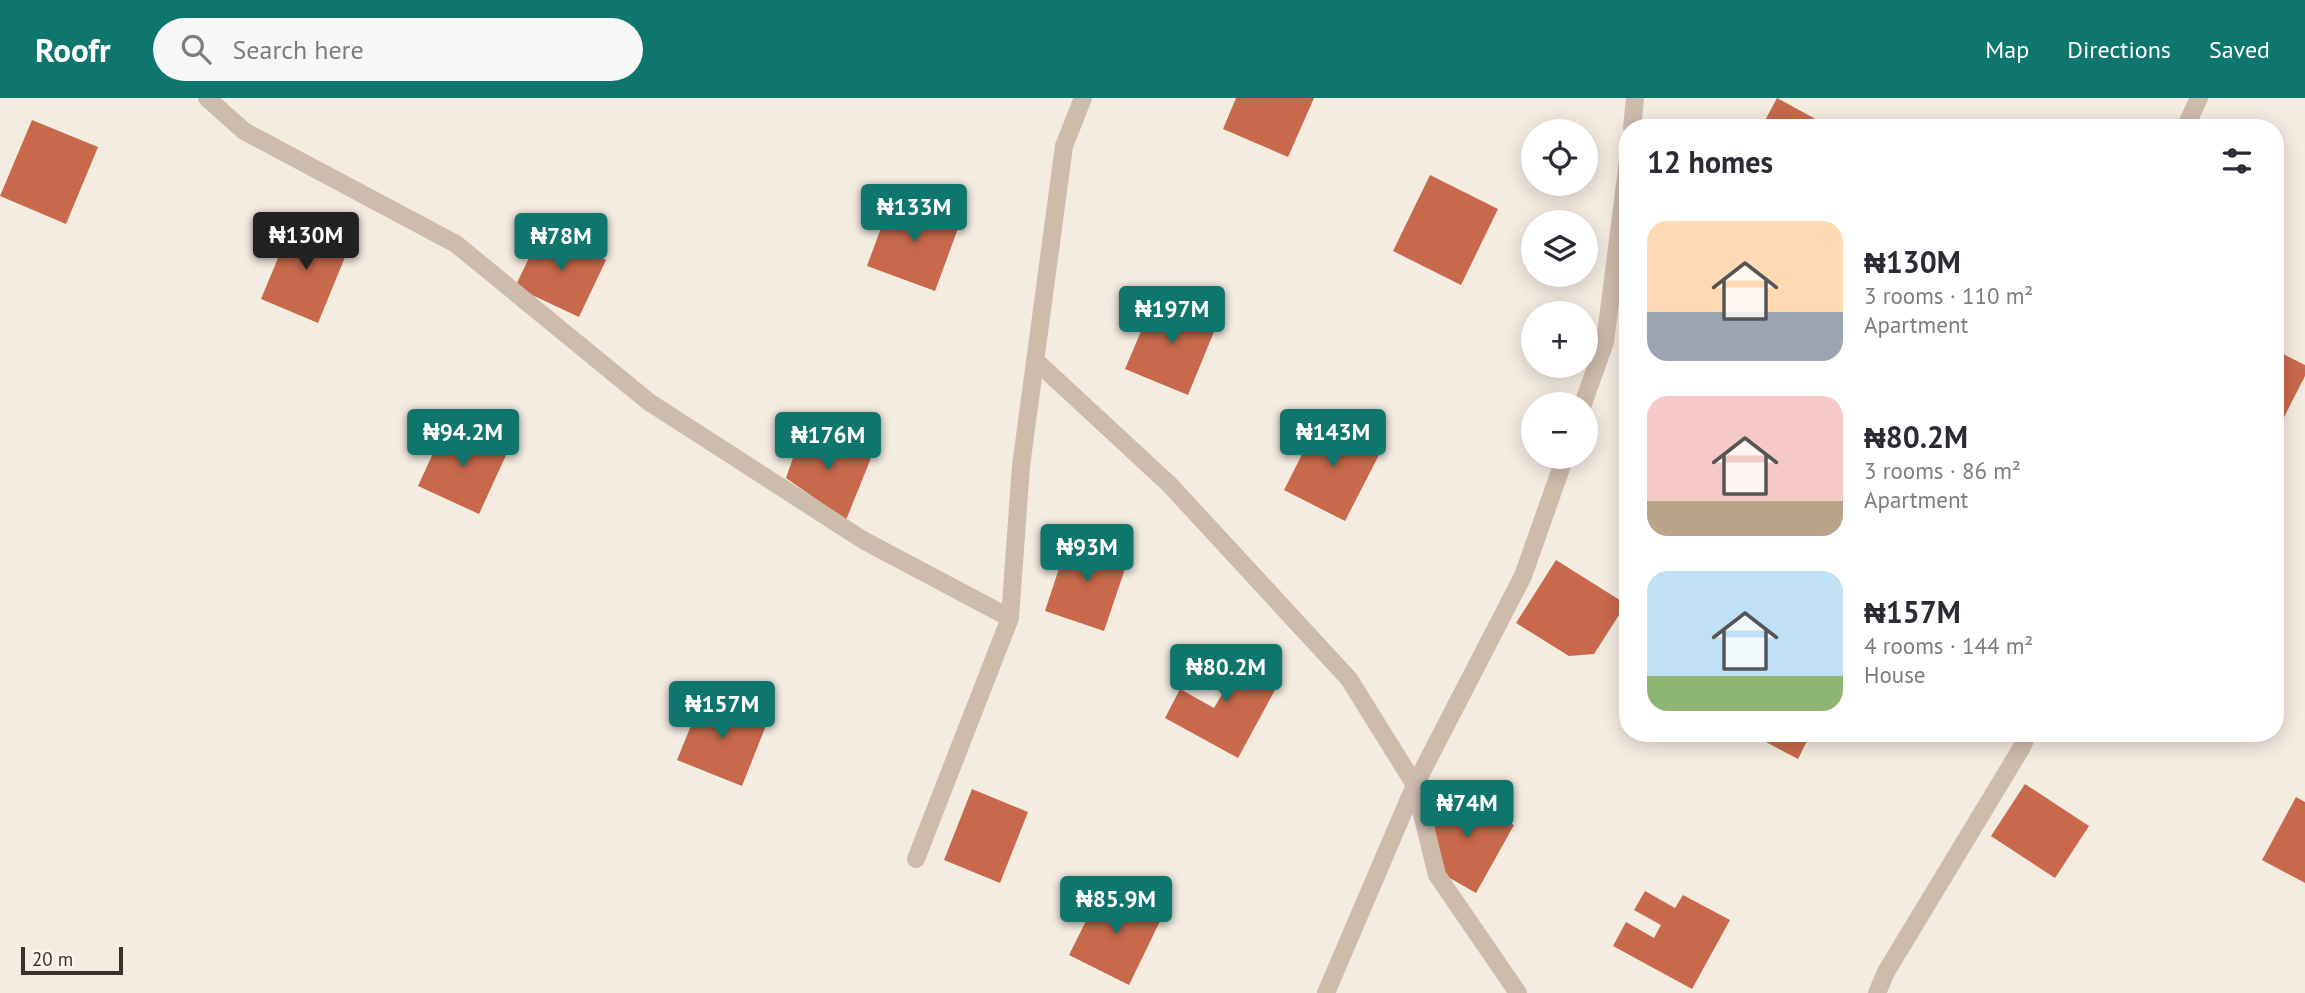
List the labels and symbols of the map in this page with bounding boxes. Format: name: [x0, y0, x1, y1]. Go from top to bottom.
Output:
pin: ₦133M: [865, 184, 963, 244]
pin: ₦130M: [257, 212, 355, 272]
pin: ₦78M: [520, 214, 602, 273]
pin: ₦197M: [1123, 286, 1221, 346]
pin: ₦94.2M: [406, 410, 520, 469]
pin: ₦143M: [1284, 410, 1382, 469]
pin: ₦176M: [779, 412, 877, 472]
pin: ₦93M: [1046, 524, 1128, 584]
pin: ₦80.2M: [1169, 644, 1283, 704]
pin: ₦157M: [673, 682, 771, 741]
pin: ₦74M: [1426, 780, 1508, 840]
pin: ₦85.9M: [1059, 876, 1173, 936]
scale bar: [21, 944, 122, 976]

